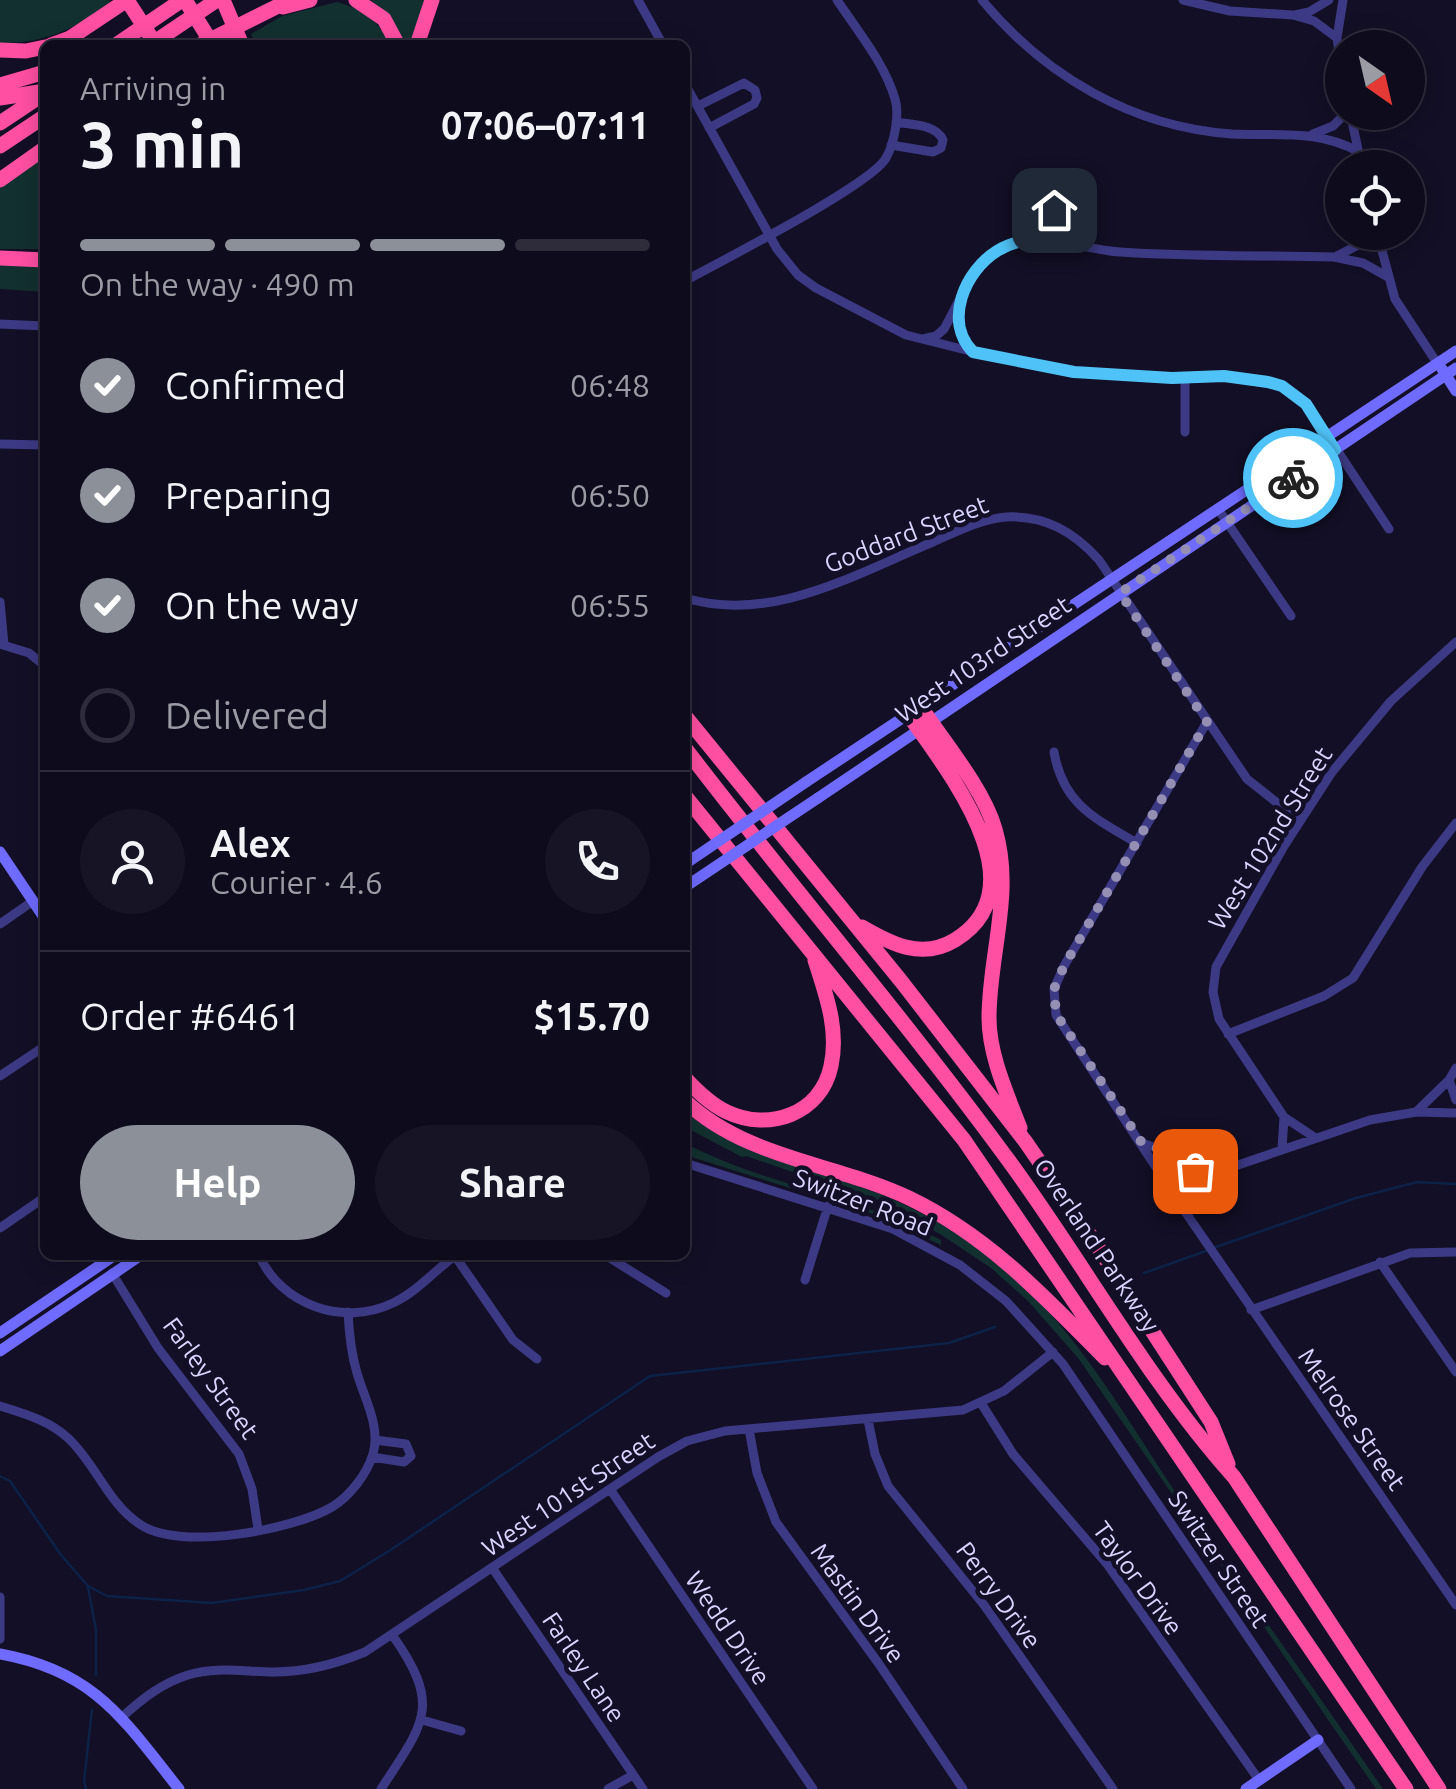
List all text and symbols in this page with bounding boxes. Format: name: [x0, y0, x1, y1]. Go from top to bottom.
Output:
north arrow: [1325, 30, 1425, 130]
map controls: [1325, 30, 1425, 250]
text: Arriving in: [80, 70, 226, 106]
text: 07:06–07:11: [441, 104, 650, 146]
text: 3 min: [80, 107, 244, 180]
button: locate: [1325, 150, 1425, 250]
pin: [1012, 168, 1097, 253]
icon: home: [1027, 183, 1082, 238]
text: On the way · 490 m: [80, 266, 355, 302]
icon: check: [80, 358, 135, 413]
text: Confirmed: [165, 364, 346, 406]
text: 06:48: [570, 367, 650, 403]
courier: [1243, 428, 1343, 528]
icon: bike: [1266, 451, 1321, 506]
icon: check: [80, 468, 135, 523]
text: Preparing: [165, 474, 332, 516]
text: 06:50: [570, 477, 650, 513]
street label: Goddard Street: [820, 490, 992, 578]
icon: check: [80, 578, 135, 633]
text: On the way: [165, 584, 358, 626]
text: 06:55: [570, 587, 650, 623]
street label: West 103rd Street: [890, 590, 1076, 728]
text: Delivered: [165, 694, 329, 736]
street label: West 102nd Street: [1203, 742, 1338, 934]
button: person: [80, 809, 185, 914]
button: phone: [545, 809, 650, 914]
text: Alex: [210, 822, 291, 864]
text: Courier · 4.6: [210, 864, 383, 900]
text: Order #6461: [80, 995, 301, 1037]
text: $15.70: [533, 995, 650, 1037]
button: Help: [80, 1125, 355, 1240]
button: Share: [375, 1125, 650, 1240]
pin: [1153, 1129, 1238, 1214]
icon: bag: [1168, 1144, 1223, 1199]
street label: Overland Parkway: [1029, 1153, 1165, 1337]
street label: Switzer Road: [790, 1163, 936, 1241]
street label: Farley Street: [158, 1312, 264, 1444]
street label: Melrose Street: [1293, 1343, 1411, 1495]
street label: West 101st Street: [477, 1426, 659, 1562]
street label: Switzer Street: [1163, 1485, 1275, 1633]
street label: Taylor Drive: [1088, 1516, 1188, 1640]
street label: Perry Drive: [951, 1536, 1047, 1654]
street label: Mastin Drive: [805, 1538, 911, 1668]
street label: Wedd Drive: [680, 1566, 776, 1690]
street label: Farley Lane: [537, 1607, 631, 1727]

